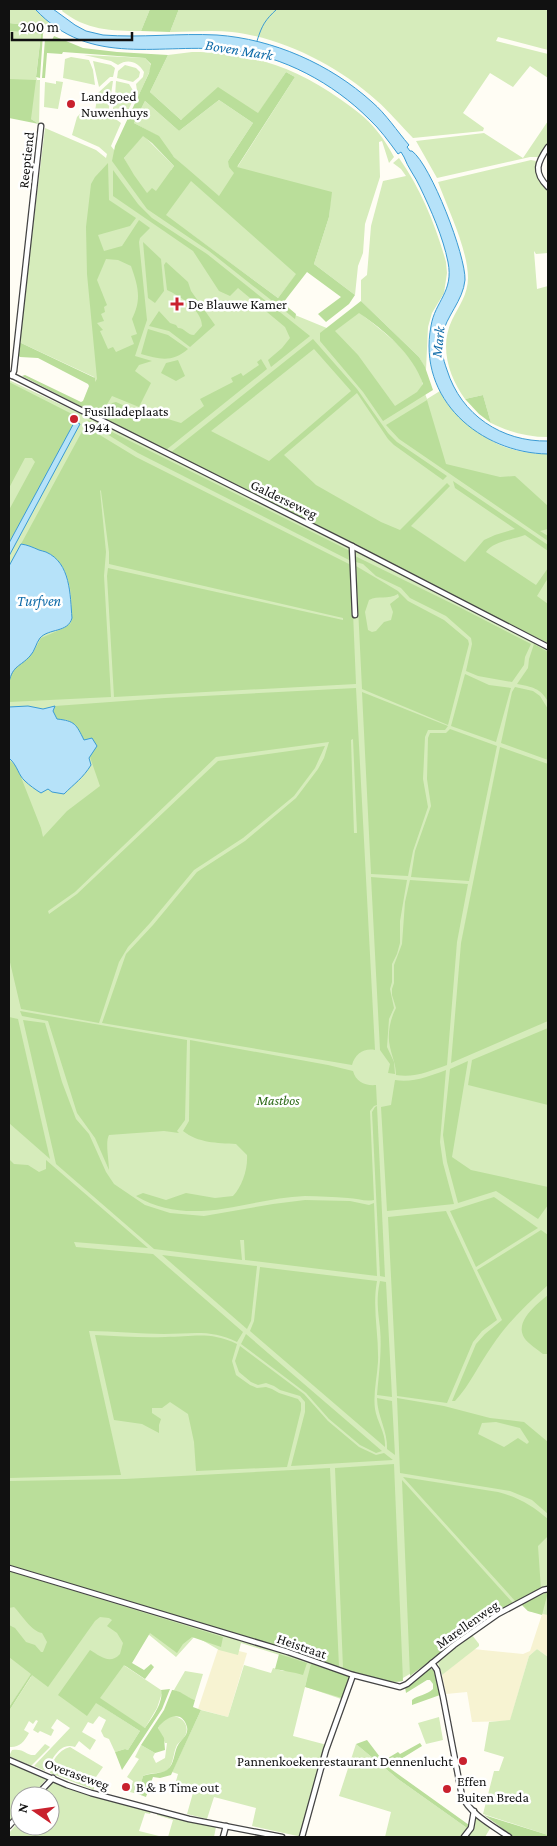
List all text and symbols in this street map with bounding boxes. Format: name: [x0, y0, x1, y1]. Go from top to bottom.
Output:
scale bar: [12, 10, 132, 42]
text: 200 m: [20, 19, 59, 35]
water label: Boven Mark: [204, 37, 275, 63]
place label: Landgoed Nuwenhuys: [81, 88, 148, 120]
marker: Landgoed Nuwenhuys: [65, 98, 77, 110]
street label: Reeptiend: [15, 130, 37, 189]
place label: De Blauwe Kamer: [188, 296, 287, 312]
marker: De Blauwe Kamer: [170, 297, 184, 311]
water label: Mark: [428, 324, 448, 359]
place label: Fusilladeplaats 1944: [84, 403, 169, 435]
marker: Fusilladeplaats 1944: [68, 413, 80, 425]
street label: Galderseweg: [248, 476, 320, 522]
water label: Turfven: [17, 593, 62, 610]
park label: Mastbos: [255, 1092, 300, 1108]
street label: Marellenweg: [432, 1596, 502, 1651]
street label: Heistraat: [275, 1630, 329, 1662]
place label: Pannenkoekenrestaurant Dennenlucht: [237, 1753, 453, 1769]
street label: Overaseweg: [42, 1755, 112, 1793]
marker: Pannenkoekenrestaurant Dennenlucht: [457, 1755, 469, 1767]
place label: Effen Buiten Breda: [457, 1773, 529, 1805]
place label: B & B Time out: [136, 1779, 220, 1795]
marker: B & B Time out: [120, 1781, 132, 1793]
marker: Effen Buiten Breda: [441, 1783, 453, 1795]
north arrow: [10, 1786, 60, 1836]
text: N: [13, 1801, 31, 1815]

